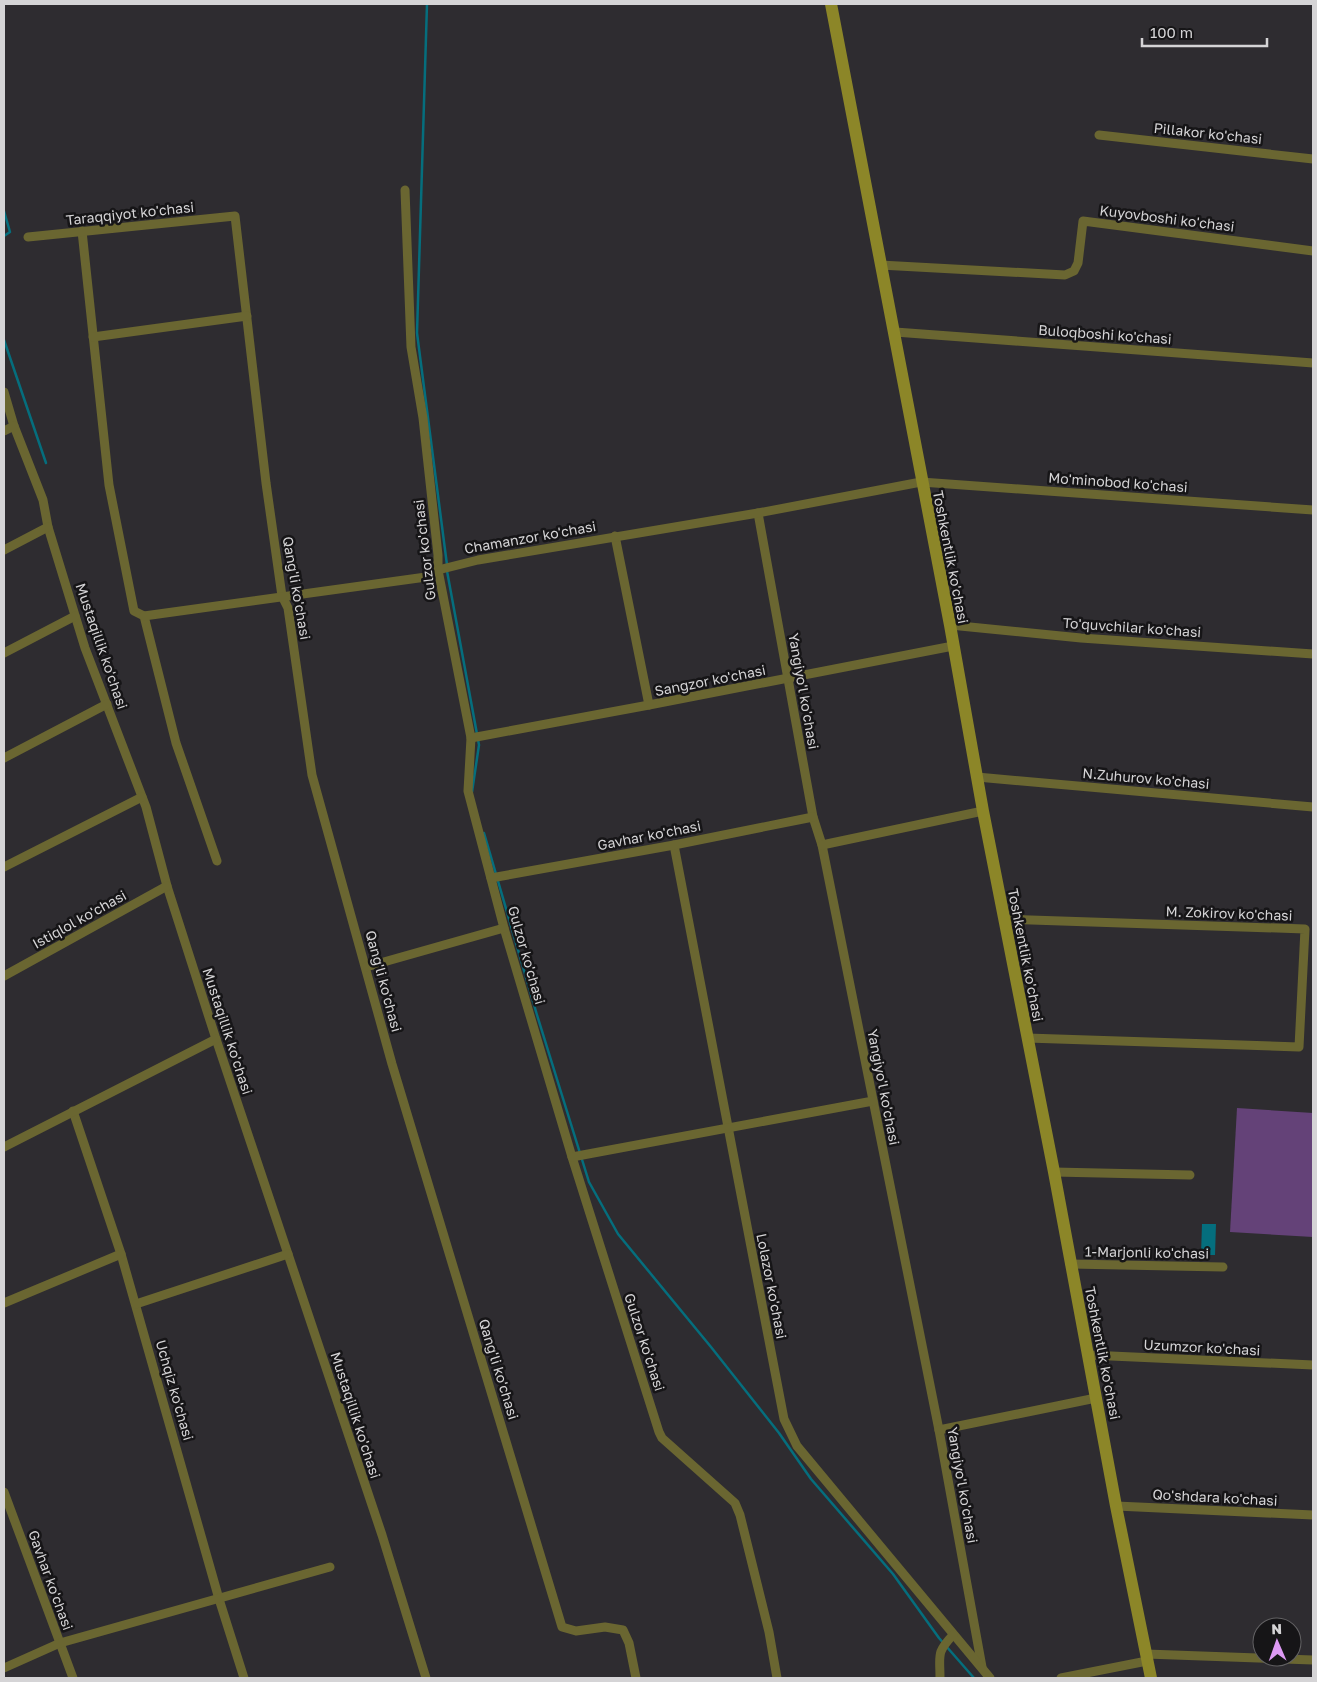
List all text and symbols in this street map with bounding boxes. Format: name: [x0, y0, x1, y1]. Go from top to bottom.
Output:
scale bar: [1142, 15, 1267, 47]
text: 100 m: [1150, 23, 1193, 41]
street label: Pillakor ko'chasi: [1153, 119, 1263, 147]
street label: Taraqqiyot ko'chasi: [65, 198, 195, 228]
street label: Kuyovboshi ko'chasi: [1099, 201, 1235, 235]
street label: Buloqboshi ko'chasi: [1038, 321, 1172, 347]
street label: Mo'minobod ko'chasi: [1048, 469, 1188, 495]
street label: Toshkentlik ko'chasi: [930, 489, 972, 625]
street label: Gulzor ko'chasi: [409, 499, 439, 601]
street label: Chamanzor ko'chasi: [463, 517, 597, 557]
street label: Qang'li ko'chasi: [280, 535, 314, 641]
street label: Mustaqillik ko'chasi: [72, 581, 132, 711]
street label: To'quvchilar ko'chasi: [1062, 614, 1202, 640]
street label: Yangiyo'l ko'chasi: [785, 632, 823, 750]
street label: Sangzor ko'chasi: [653, 661, 767, 699]
street label: N.Zuhurov ko'chasi: [1082, 764, 1210, 792]
street label: Gavhar ko'chasi: [596, 817, 702, 853]
street label: Istiqlol ko'chasi: [29, 886, 129, 952]
street label: Toshkentlik ko'chasi: [1005, 887, 1047, 1023]
street label: M. Zokirov ko'chasi: [1165, 902, 1293, 924]
street label: Gulzor ko'chasi: [505, 904, 549, 1006]
street label: Qang'li ko'chasi: [362, 928, 406, 1034]
street label: Mustaqillik ko'chasi: [200, 966, 256, 1096]
street label: Yangiyo'l ko'chasi: [864, 1028, 904, 1146]
street label: Lolazor ko'chasi: [753, 1232, 791, 1340]
street label: 1-Marjonli ko'chasi: [1085, 1242, 1209, 1262]
street label: Toshkentlik ko'chasi: [1082, 1285, 1124, 1421]
street label: Gulzor ko'chasi: [621, 1291, 669, 1393]
street label: Qang'li ko'chasi: [476, 1317, 522, 1421]
street label: Uzumzor ko'chasi: [1143, 1335, 1261, 1359]
street label: Uchqiz ko'chasi: [153, 1338, 197, 1442]
street label: Mustaqillik ko'chasi: [328, 1350, 384, 1480]
street label: Yangiyo'l ko'chasi: [944, 1426, 982, 1544]
street label: Qo'shdara ko'chasi: [1152, 1485, 1278, 1509]
street label: Gavhar ko'chasi: [25, 1528, 77, 1632]
north arrow: [1252, 1617, 1302, 1667]
text: N: [1271, 1620, 1282, 1637]

